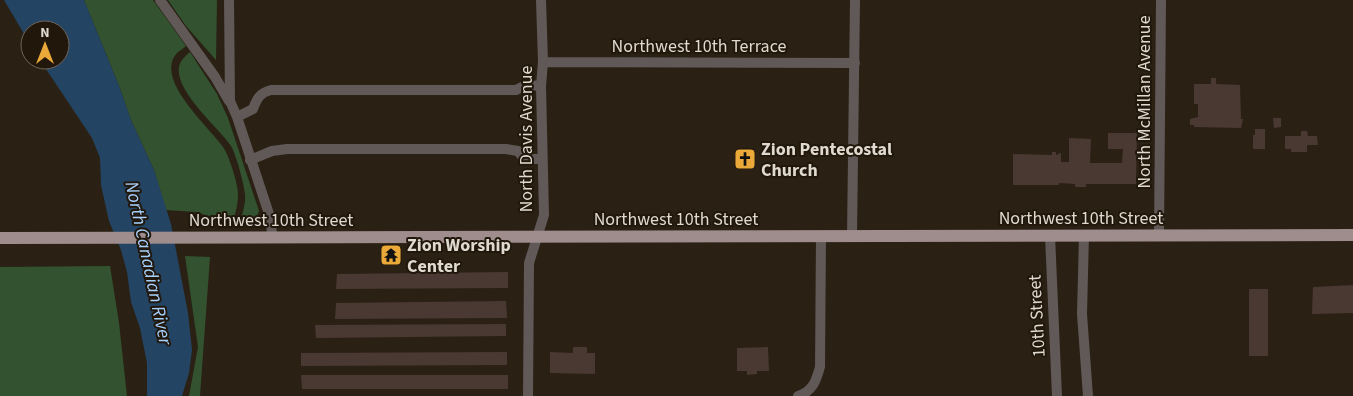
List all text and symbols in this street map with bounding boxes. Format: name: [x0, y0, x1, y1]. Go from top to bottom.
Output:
street label: North McMillan Avenue: [1132, 15, 1157, 189]
north arrow: [20, 20, 70, 70]
text: N: [40, 23, 50, 43]
street label: Northwest 10th Terrace: [612, 34, 786, 59]
street label: North Davis Avenue: [514, 66, 539, 212]
place label: Zion Pentecostal Church: [761, 137, 892, 183]
church icon: Zion Pentecostal Church: [733, 147, 757, 171]
water label: North Canadian River: [117, 179, 179, 349]
street label: Northwest 10th Street: [999, 206, 1163, 231]
street label: Northwest 10th Street: [594, 207, 758, 232]
street label: Northwest 10th Street: [189, 208, 353, 233]
place label: Zion Worship Center: [407, 233, 511, 279]
temple icon: Zion Worship Center: [379, 243, 403, 267]
street label: 10th Street: [1022, 274, 1052, 358]

